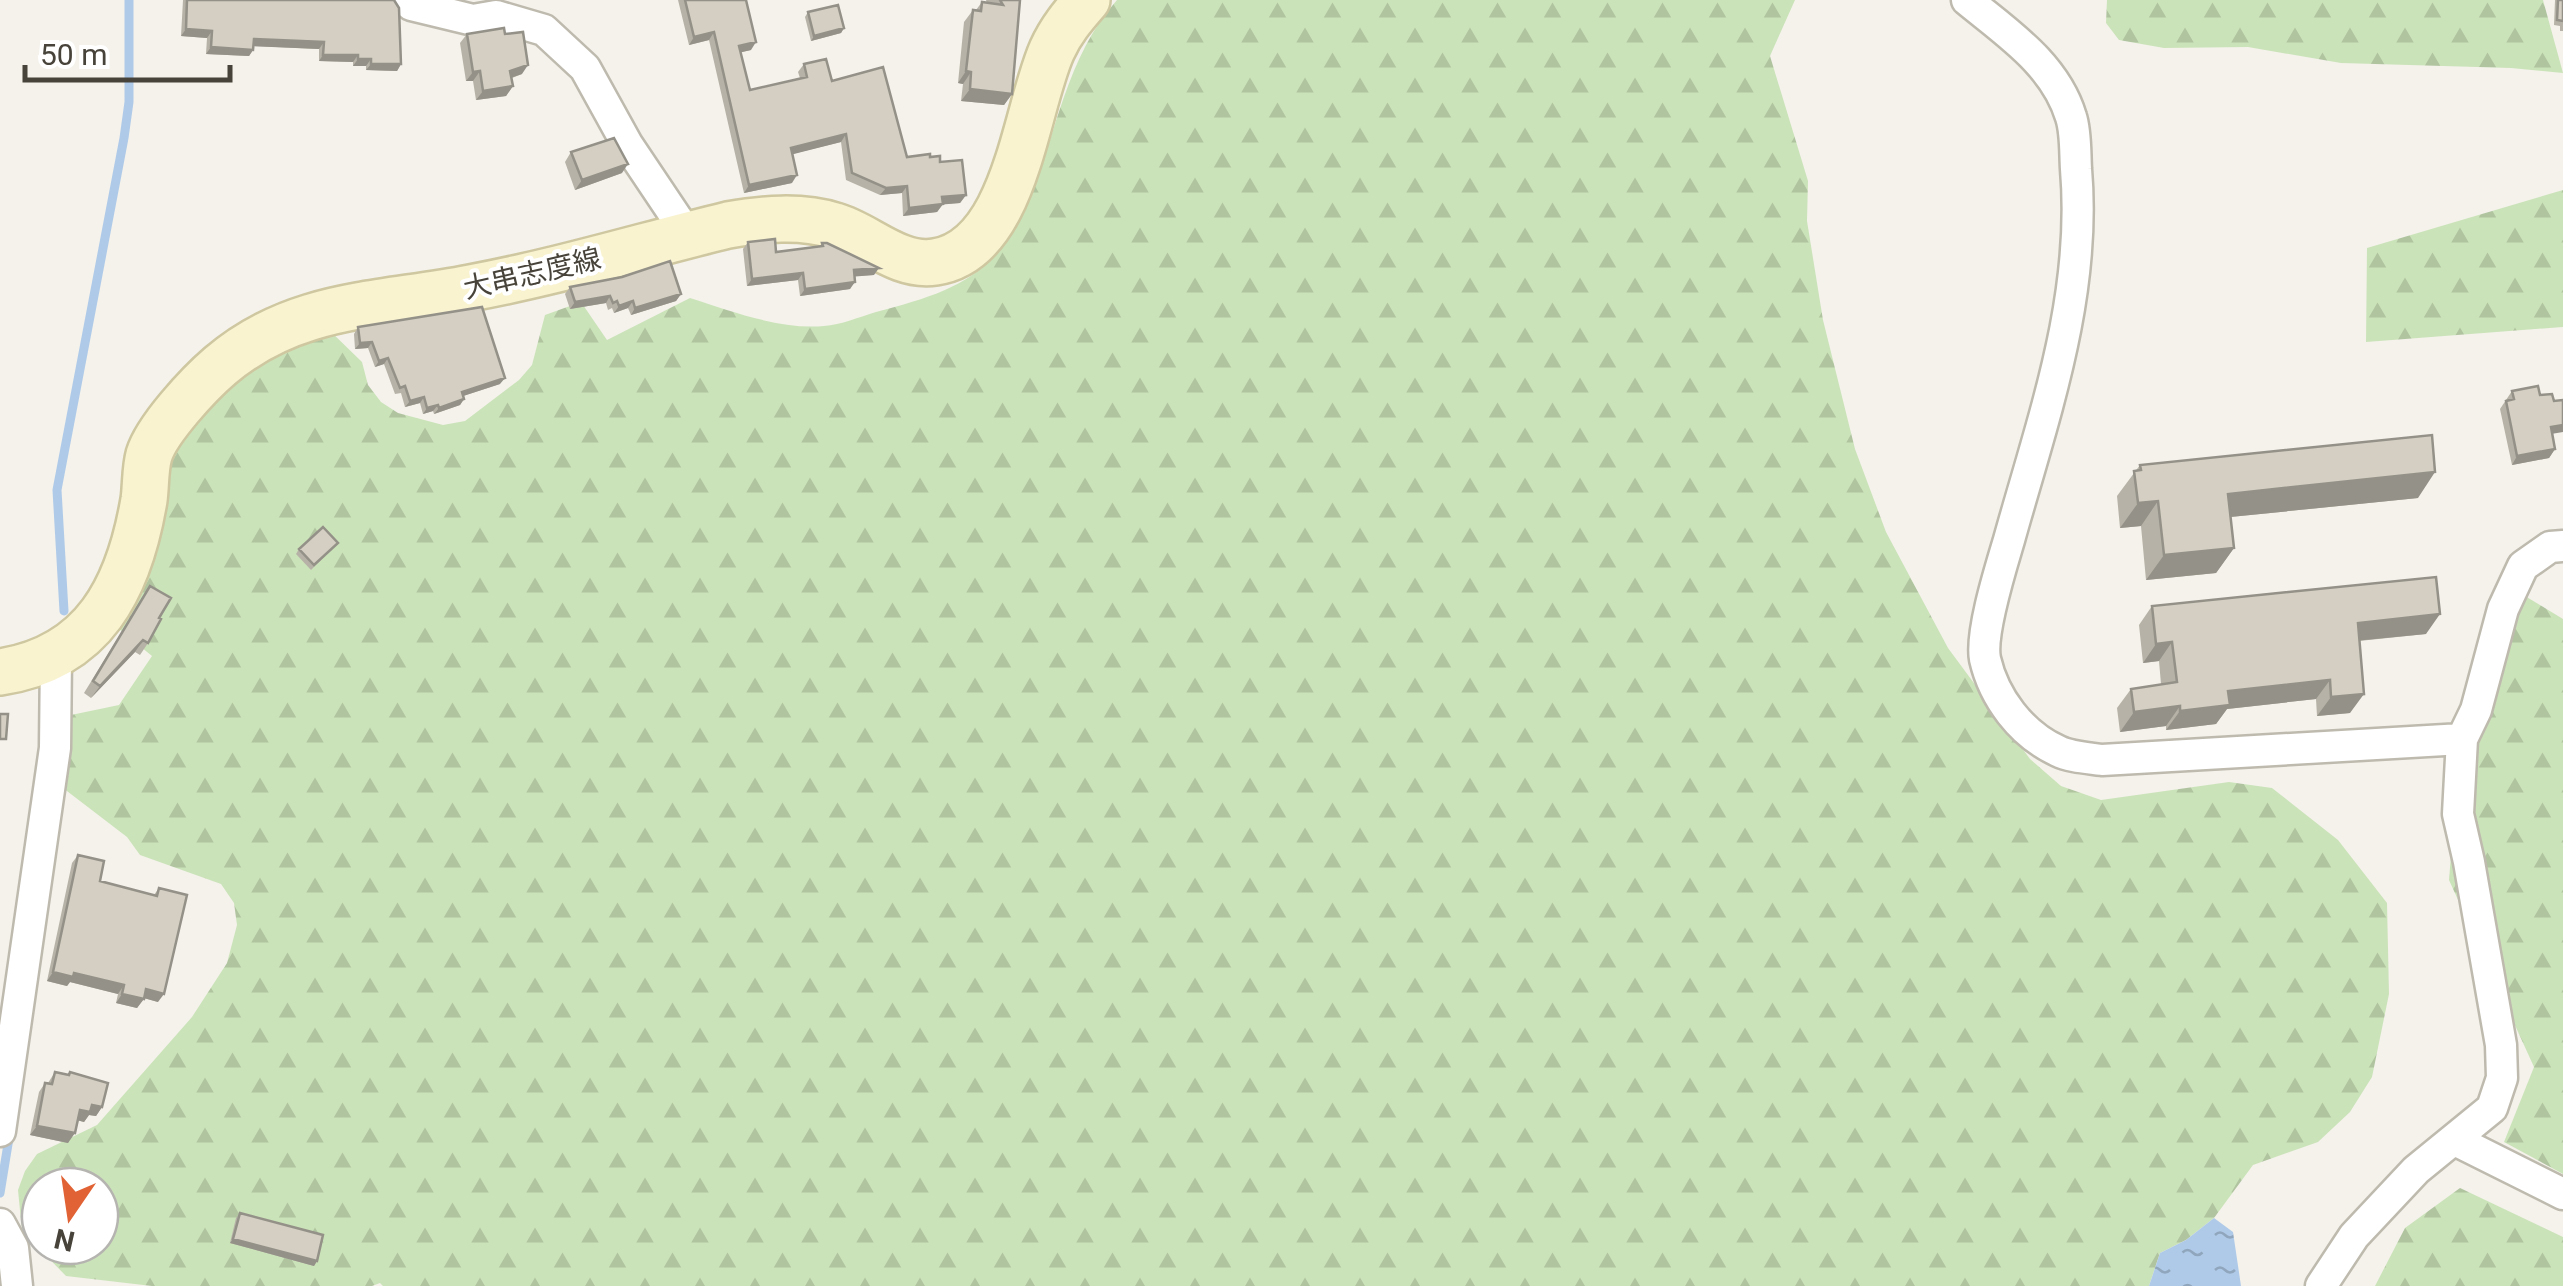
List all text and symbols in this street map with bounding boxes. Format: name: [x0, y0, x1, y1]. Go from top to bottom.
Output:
scale bar: [25, 20, 230, 82]
text: 50 m: [40, 37, 107, 72]
street label: 大串志度線: [460, 242, 604, 305]
north arrow: [20, 1166, 120, 1266]
text: N: [51, 1222, 78, 1258]

